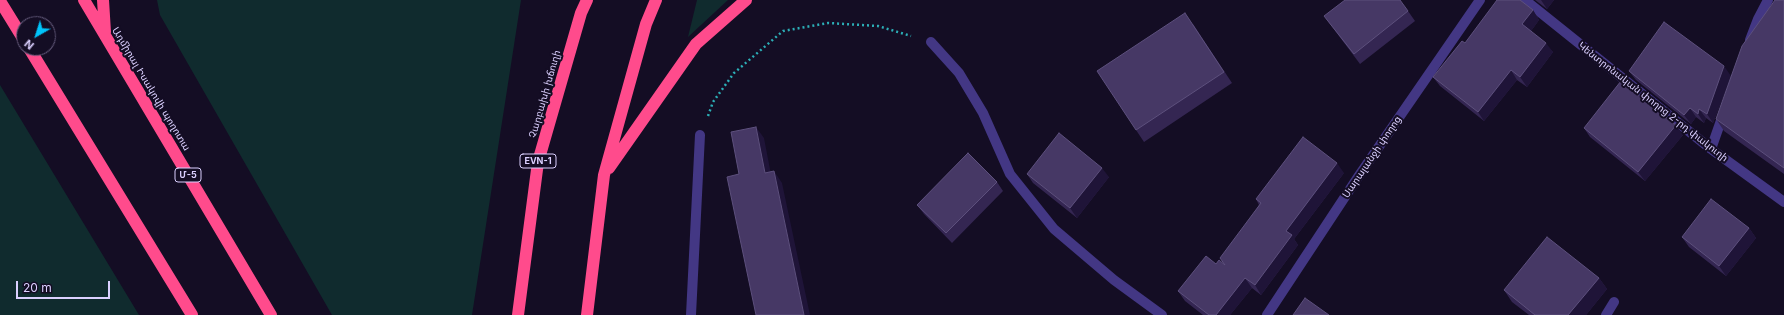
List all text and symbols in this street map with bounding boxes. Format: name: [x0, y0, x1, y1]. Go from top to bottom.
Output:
north arrow: [16, 16, 56, 56]
street label: Ադմիրալ Իսակովի պողոտա: [109, 25, 193, 153]
text: N: [21, 36, 37, 53]
street label: Կենտրոնական փողոց 2-րդ փակուղի: [1576, 40, 1730, 164]
street label: Չարբախի խճուղի: [527, 49, 563, 139]
street label: Սարալանջի փողոց: [1340, 114, 1404, 200]
road number: EVN-1: [520, 154, 556, 168]
road number: Մ-5: [175, 168, 201, 182]
scale bar: [18, 273, 112, 299]
text: 20 m: [23, 280, 52, 295]

